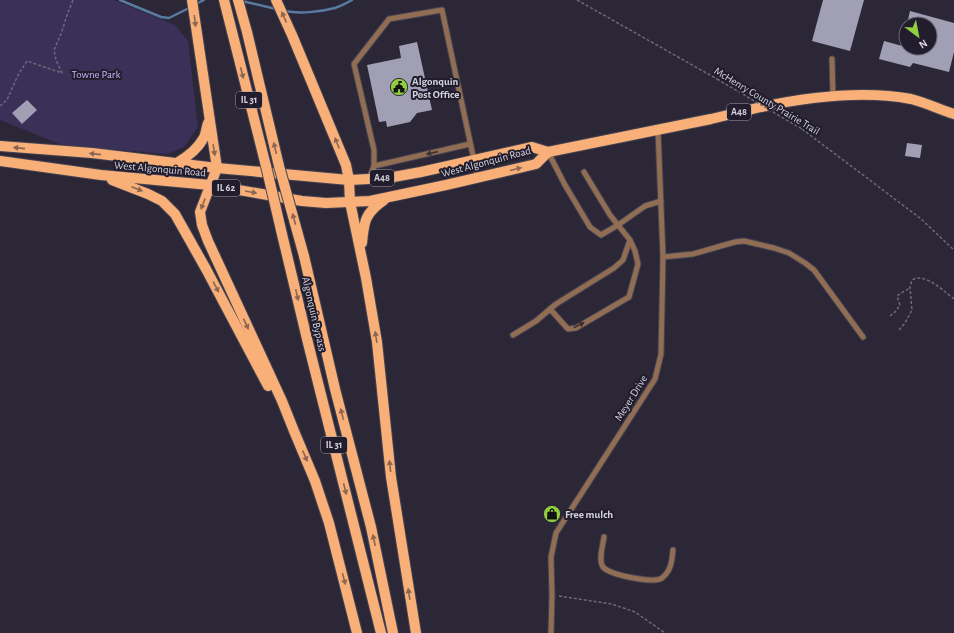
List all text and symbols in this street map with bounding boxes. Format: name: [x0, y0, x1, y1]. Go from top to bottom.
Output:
one-way arrow: [281, 12, 287, 23]
one-way arrow: [192, 15, 198, 27]
north arrow: [898, 16, 938, 56]
text: N: [917, 37, 929, 51]
street label: McHenry County Prairie Trail: [712, 65, 822, 137]
one-way arrow: [239, 67, 245, 79]
park label: Towne Park: [72, 69, 120, 80]
place label: Algonquin Post Office: [412, 76, 459, 100]
public building icon: Algonquin Post Office: [389, 77, 409, 97]
road number: IL 31: [236, 92, 262, 108]
road number: A48: [727, 104, 751, 120]
one-way arrow: [334, 137, 340, 148]
one-way arrow: [272, 142, 278, 154]
one-way arrow: [13, 144, 25, 151]
one-way arrow: [211, 144, 217, 156]
street label: West Algonquin Road: [440, 145, 532, 179]
one-way arrow: [88, 150, 101, 157]
one-way arrow: [426, 150, 439, 156]
street label: West Algonquin Road: [113, 159, 207, 179]
one-way arrow: [510, 165, 523, 171]
road number: A48: [370, 170, 394, 186]
road number: IL 62: [212, 180, 240, 196]
one-way arrow: [132, 187, 144, 193]
one-way arrow: [245, 189, 257, 195]
one-way arrow: [199, 199, 205, 211]
one-way arrow: [291, 213, 297, 225]
street label: Algonquin Bypass: [300, 276, 328, 352]
one-way arrow: [213, 282, 219, 293]
one-way arrow: [294, 289, 300, 301]
one-way arrow: [243, 318, 249, 330]
one-way arrow: [573, 322, 585, 328]
one-way arrow: [373, 331, 379, 343]
street label: Meyer Drive: [613, 373, 649, 423]
one-way arrow: [338, 408, 344, 420]
road number: IL 31: [321, 437, 347, 453]
one-way arrow: [302, 450, 308, 461]
one-way arrow: [387, 460, 393, 472]
one-way arrow: [342, 483, 348, 495]
shop icon: Free mulch: [542, 504, 562, 524]
place label: Free mulch: [565, 509, 613, 520]
one-way arrow: [370, 534, 376, 546]
one-way arrow: [341, 573, 347, 586]
one-way arrow: [406, 588, 412, 601]

